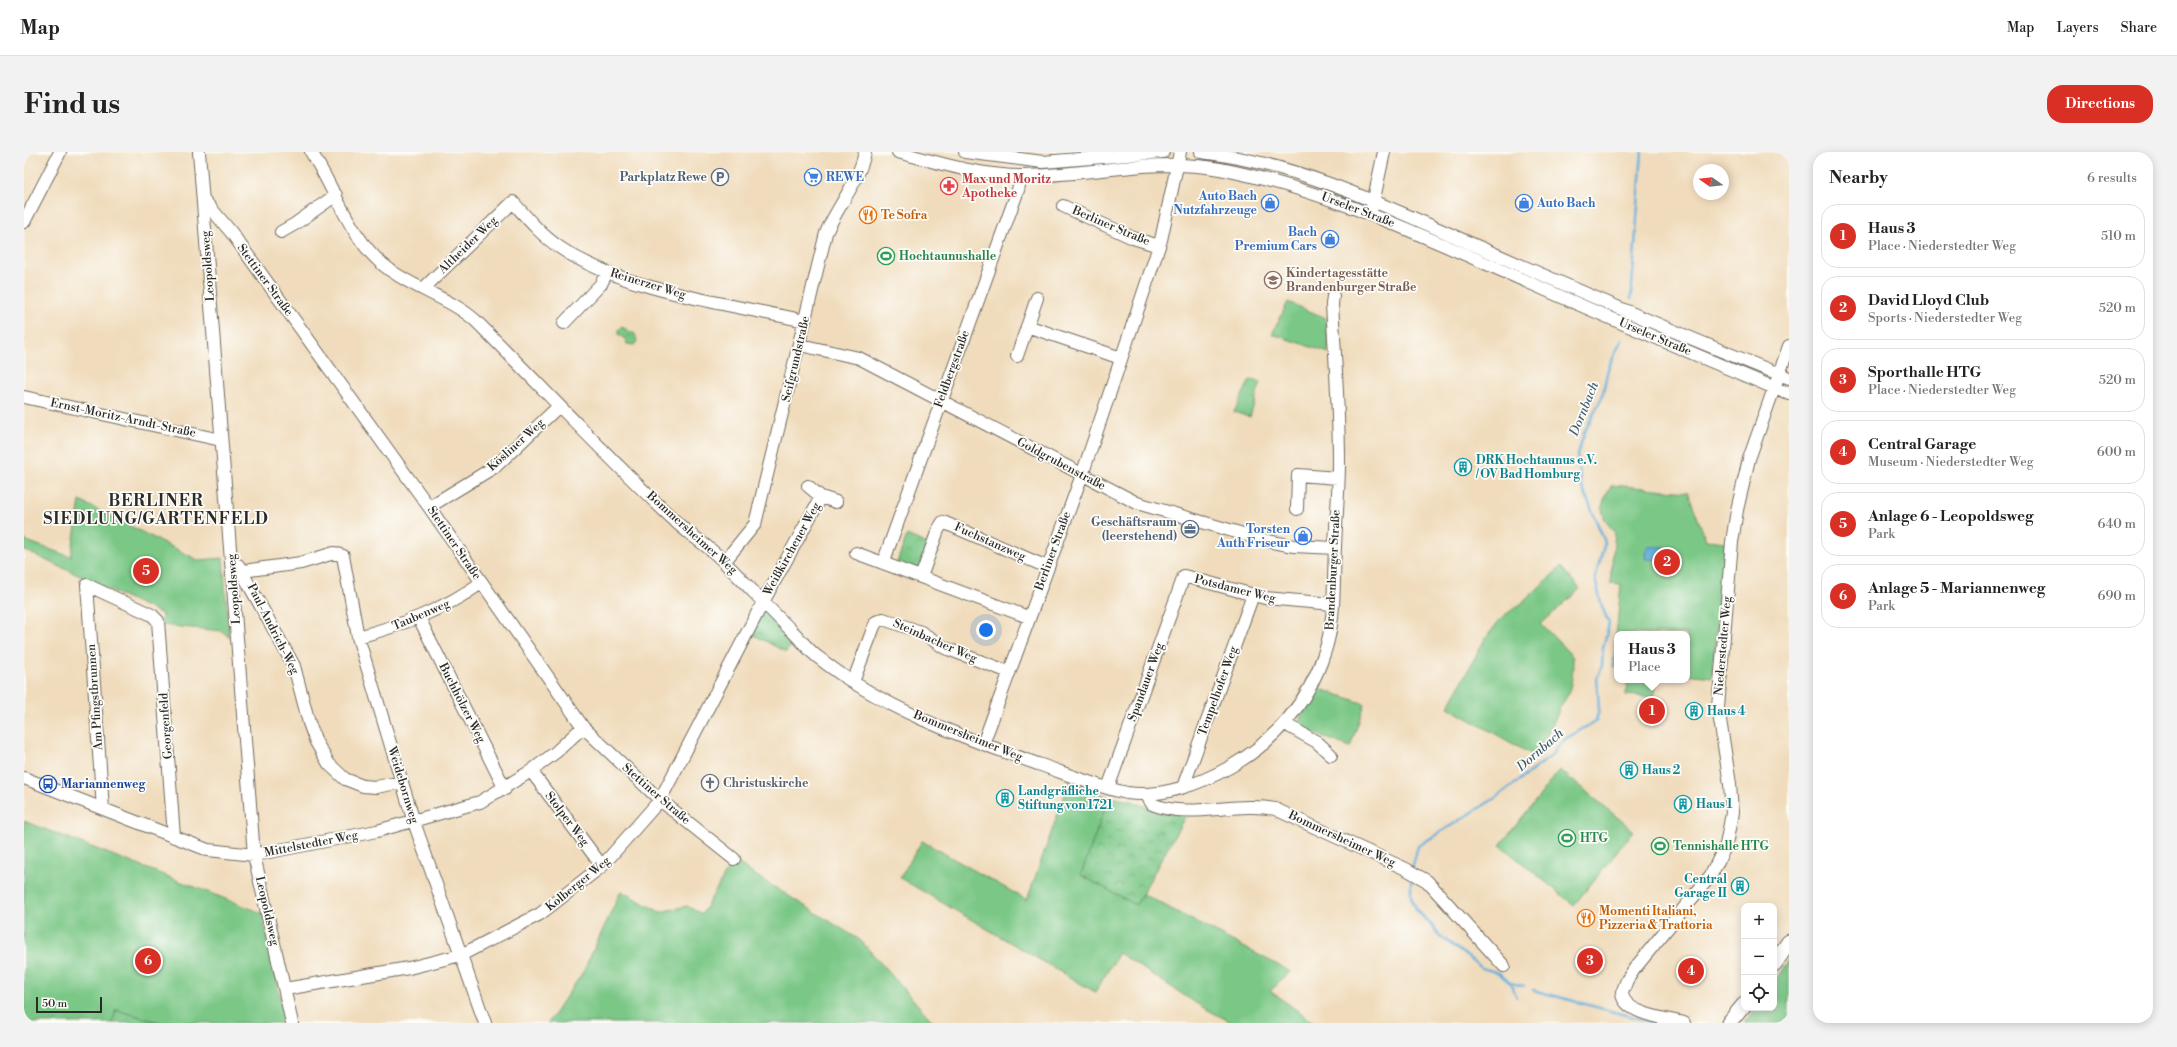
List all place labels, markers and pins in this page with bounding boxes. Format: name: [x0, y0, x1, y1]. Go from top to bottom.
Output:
parking icon: Parkplatz Rewe: [710, 167, 730, 187]
supermarket icon: REWE: [803, 167, 823, 187]
place label: Parkplatz Rewe: [620, 170, 708, 185]
place label: REWE: [826, 170, 864, 185]
place label: Max und Moritz Apotheke: [961, 172, 1051, 201]
pharmacy icon: Max und Moritz Apotheke: [939, 176, 959, 196]
place label: Auto Bach Nutzfahrzeuge: [1173, 189, 1258, 218]
shop icon: Auto Bach Nutzfahrzeuge: [1260, 193, 1280, 213]
shop icon: Auto Bach: [1514, 193, 1534, 213]
place label: Auto Bach: [1536, 196, 1596, 211]
restaurant icon: Te Sofra: [858, 205, 878, 225]
place label: Te Sofra: [881, 208, 928, 223]
place label: Bach Premium Cars: [1235, 225, 1318, 254]
shop icon: Bach Premium Cars: [1320, 229, 1340, 249]
sports icon: Hochtaunushalle: [876, 246, 896, 266]
place label: Hochtaunushalle: [899, 249, 997, 264]
place label: Kindertagesstätte Brandenburger Straße: [1286, 266, 1417, 295]
school or university icon: Kindertagesstätte Brandenburger Straße: [1263, 270, 1283, 290]
place label: DRK Hochtaunus e.V. / OV Bad Homburg: [1475, 453, 1597, 482]
building icon: DRK Hochtaunus e.V. / OV Bad Homburg: [1453, 457, 1473, 477]
place label: Geschäftsraum (leerstehend): [1091, 515, 1177, 544]
office icon: Geschäftsraum (leerstehend): [1180, 519, 1200, 539]
place label: Torsten Auth Friseur: [1216, 522, 1291, 551]
shop icon: Torsten Auth Friseur: [1293, 526, 1313, 546]
pin: 2: [1654, 547, 1680, 577]
pin: 5: [133, 556, 159, 586]
pin: 1: [1639, 696, 1665, 726]
building icon: Haus 4: [1684, 701, 1704, 721]
place label: Haus 4: [1707, 704, 1746, 719]
building icon: Haus 2: [1619, 760, 1639, 780]
place label: Haus 2: [1642, 763, 1680, 778]
church icon: Christuskirche: [700, 773, 720, 793]
bus stop icon: Mariannenweg: [38, 774, 58, 794]
place label: Christuskirche: [723, 776, 809, 791]
place label: Mariannenweg: [61, 777, 146, 792]
place label: Landgräfliche Stiftung von 1721: [1018, 784, 1113, 813]
building icon: Landgräfliche Stiftung von 1721: [995, 788, 1015, 808]
building icon: Haus 1: [1673, 794, 1693, 814]
place label: Haus 1: [1696, 797, 1733, 812]
sports icon: HTG: [1557, 828, 1577, 848]
place label: HTG: [1580, 831, 1609, 846]
sports icon: Tennishalle HTG: [1650, 836, 1670, 856]
place label: Tennishalle HTG: [1673, 839, 1769, 854]
place label: Central Garage II: [1674, 872, 1727, 901]
building icon: Central Garage II: [1730, 876, 1750, 896]
place label: Momenti Italiani, Pizzeria & Trattoria: [1599, 904, 1713, 933]
restaurant icon: Momenti Italiani, Pizzeria & Trattoria: [1576, 908, 1596, 928]
pin: 6: [135, 946, 161, 976]
pin: 3: [1577, 946, 1603, 976]
pin: 4: [1678, 956, 1704, 986]

